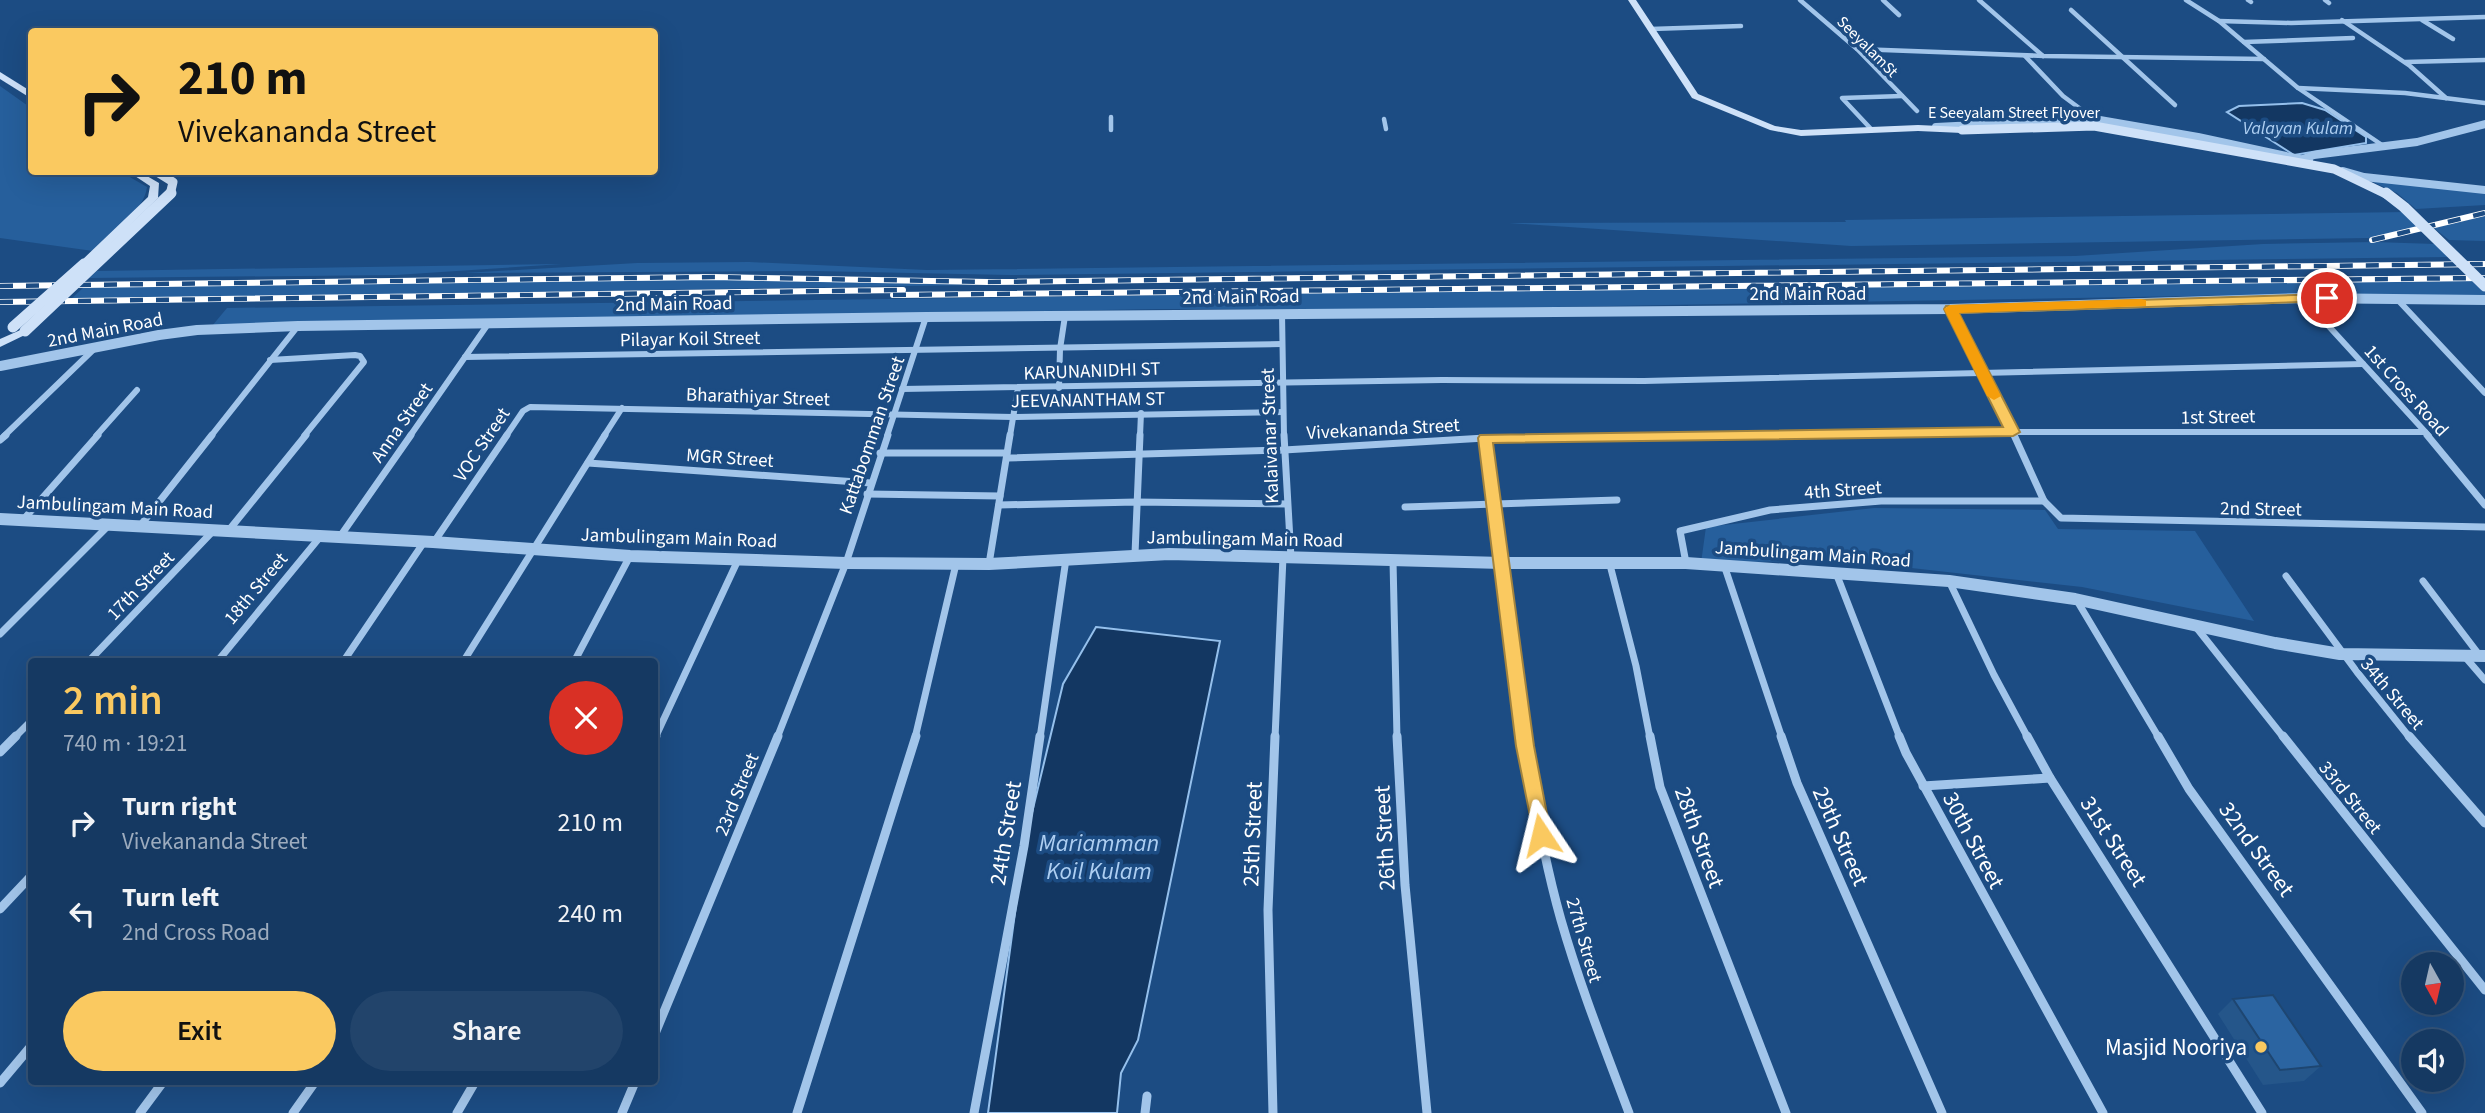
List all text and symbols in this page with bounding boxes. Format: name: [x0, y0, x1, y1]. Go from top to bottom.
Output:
street label: SeeyalamSt: [1832, 11, 1903, 83]
text: 210 m: [178, 44, 307, 114]
icon: right: [63, 56, 154, 147]
street label: E Seeyalam Street Flyover: [1928, 102, 2101, 124]
text: Vivekananda Street: [178, 109, 436, 155]
water label: Valayan Kulam: [2243, 116, 2353, 141]
pin: [2297, 268, 2357, 328]
icon: arrive: [2308, 279, 2346, 317]
street label: 2nd Main Road: [1749, 281, 1867, 308]
street label: 2nd Main Road: [1182, 283, 1300, 312]
street label: 2nd Main Road: [615, 290, 733, 319]
street label: 2nd Main Road: [45, 306, 165, 355]
street label: Pilayar Koil Street: [620, 325, 761, 354]
street label: 1st Cross Road: [2357, 339, 2454, 443]
street label: Kattabomman Street: [833, 352, 912, 518]
street label: KARUNANIDHI ST: [1023, 356, 1161, 387]
street label: Kalaivanar Street: [1255, 367, 1286, 504]
street label: Anna Street: [365, 377, 440, 468]
street label: Bharathiyar Street: [685, 381, 831, 414]
street label: JEEVANANTHAM ST: [1011, 386, 1165, 415]
street label: VOC Street: [447, 402, 517, 487]
street label: 1st Street: [2180, 403, 2256, 432]
street label: Vivekananda Street: [1306, 412, 1461, 447]
street label: MGR Street: [685, 442, 775, 475]
street label: 4th Street: [1803, 474, 1883, 507]
street label: Jambulingam Main Road: [16, 489, 214, 526]
street label: 2nd Street: [2220, 495, 2303, 524]
street label: Jambulingam Main Road: [580, 522, 778, 555]
street label: Jambulingam Main Road: [1146, 524, 1344, 555]
street label: Jambulingam Main Road: [1714, 534, 1912, 575]
street label: 17th Street: [101, 545, 181, 627]
street label: 18th Street: [218, 547, 295, 631]
street label: 34th Street: [2354, 652, 2431, 736]
text: 2 min: [63, 671, 163, 731]
button: close: [549, 681, 623, 755]
text: 740 m · 19:21: [63, 727, 187, 760]
street label: 23rd Street: [709, 749, 766, 840]
street label: 33rd Street: [2312, 756, 2388, 841]
street label: 24th Street: [981, 778, 1030, 888]
street label: 25th Street: [1234, 781, 1271, 887]
street label: 29th Street: [1804, 781, 1877, 891]
street label: 28th Street: [1666, 782, 1733, 893]
street label: 26th Street: [1365, 784, 1404, 891]
street label: 30th Street: [1934, 786, 2013, 895]
text: Turn right: [122, 788, 237, 825]
street label: 31st Street: [2072, 789, 2155, 893]
street label: 32nd Street: [2211, 795, 2303, 904]
position arrow: [1504, 798, 1578, 872]
icon: right: [63, 804, 101, 842]
text: 210 m: [557, 804, 623, 841]
text: Vivekananda Street: [122, 825, 308, 858]
water label: Mariamman Koil Kulam: [1039, 826, 1159, 889]
text: Turn left: [122, 879, 219, 916]
icon: left: [63, 895, 101, 933]
text: 240 m: [557, 895, 623, 932]
street label: 27th Street: [1559, 895, 1609, 987]
text: 2nd Cross Road: [122, 916, 270, 949]
north arrow: [2401, 952, 2464, 1015]
map controls: [2401, 952, 2464, 1092]
button: Exit: [63, 991, 336, 1071]
button: Share: [350, 991, 623, 1071]
button: sound: [2401, 1029, 2464, 1092]
place label: Masjid Nooriya: [2105, 1031, 2247, 1064]
marker: Masjid Nooriya: [2253, 1039, 2269, 1055]

